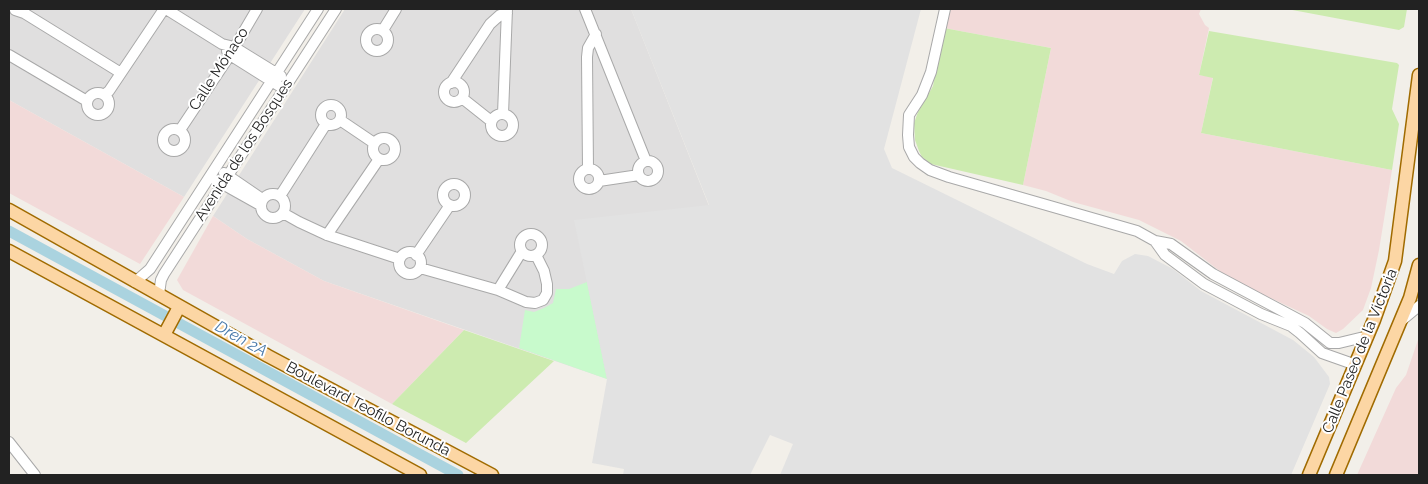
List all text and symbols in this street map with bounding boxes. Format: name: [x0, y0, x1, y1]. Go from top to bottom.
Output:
street label: Calle Mónaco: [186, 24, 252, 114]
street label: Avenida de los Bosques: [191, 76, 297, 224]
street label: Calle Paseo de la Victoria: [1319, 266, 1401, 436]
water label: Dren 2A: [212, 317, 270, 361]
street label: Boulevard Teofilo Borunda: [283, 358, 453, 460]

